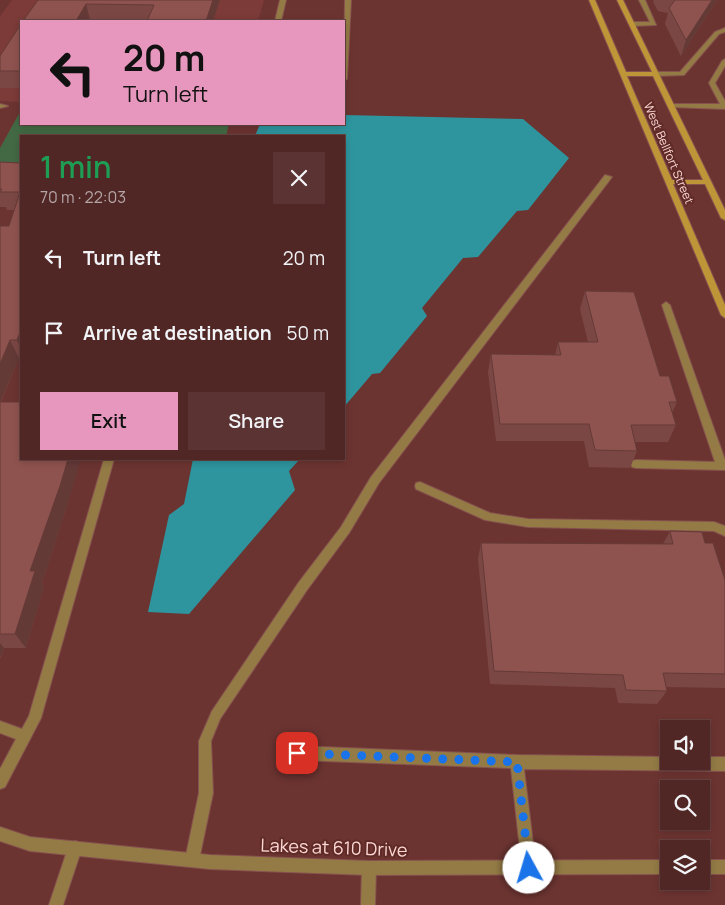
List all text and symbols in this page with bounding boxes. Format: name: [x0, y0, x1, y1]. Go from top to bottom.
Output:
text: 20 m: [123, 34, 205, 82]
icon: left: [40, 40, 105, 105]
text: Turn left: [123, 79, 208, 109]
street label: West Bellfort Street: [640, 100, 698, 207]
text: 1 min: [40, 146, 112, 187]
button: close: [273, 152, 325, 204]
text: 70 m · 22:03: [40, 186, 126, 208]
icon: left: [40, 244, 68, 272]
text: Turn left: [83, 245, 161, 271]
text: 20 m: [283, 245, 325, 271]
icon: arrive: [40, 319, 68, 347]
text: Arrive at destination: [83, 320, 272, 346]
text: 50 m: [287, 320, 329, 346]
button: Exit: [40, 392, 178, 450]
button: Share: [188, 392, 325, 450]
map controls: [660, 720, 710, 890]
button: sound: [660, 720, 710, 770]
pin: [276, 732, 318, 774]
icon: arrive: [283, 739, 311, 767]
button: search: [660, 780, 710, 830]
street label: Lakes at 610 Drive: [260, 832, 408, 862]
button: layers: [660, 840, 710, 890]
position arrow: [502, 841, 554, 893]

